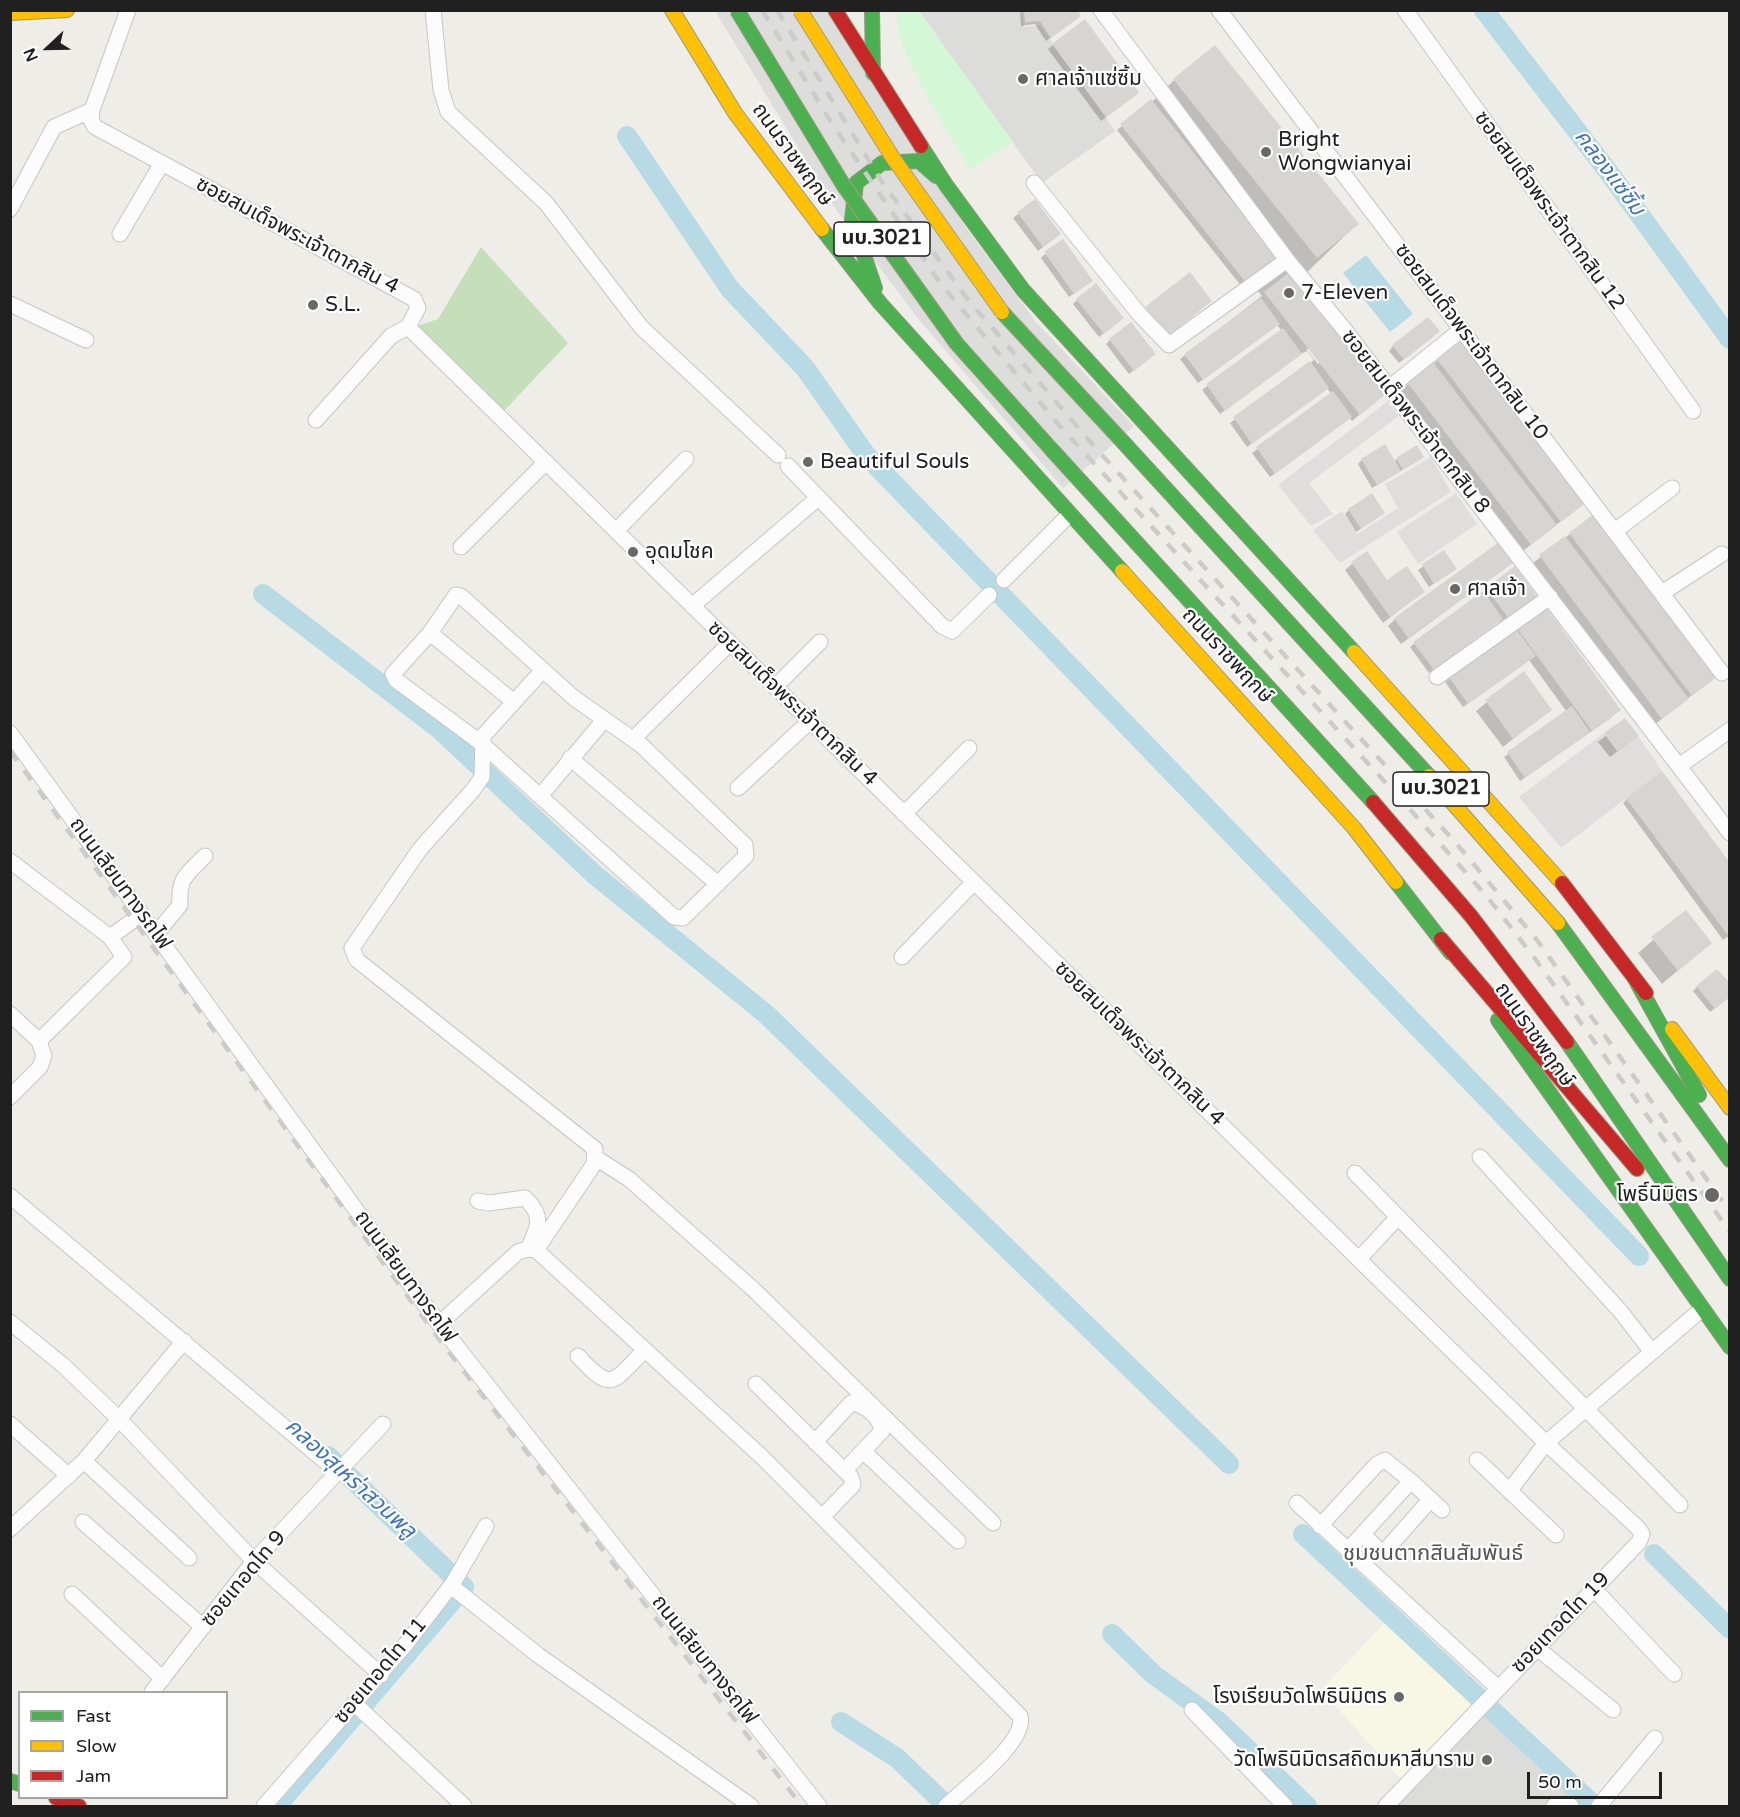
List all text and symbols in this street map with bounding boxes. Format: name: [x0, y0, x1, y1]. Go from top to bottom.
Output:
north arrow: [18, 18, 78, 78]
text: N: [20, 45, 43, 64]
place label: ศาลเจ้าแซ่ซิ้ม: [1035, 66, 1142, 92]
marker: ศาลเจ้าแซ่ซิ้ม: [1016, 72, 1030, 86]
street label: ถนนราชพฤกษ์: [746, 98, 838, 212]
street label: ซอยสมเด็จพระเจ้าตากสิน 12: [1468, 107, 1630, 315]
water label: คลองแซ่ซิ้ม: [1568, 125, 1650, 221]
place label: Bright Wongwianyai: [1278, 127, 1412, 177]
marker: Bright Wongwianyai: [1259, 145, 1273, 159]
street label: ซอยสมเด็จพระเจ้าตากสิน 4: [191, 172, 403, 300]
road number: นบ.3021: [834, 222, 930, 256]
street label: ซอยสมเด็จพระเจ้าตากสิน 10: [1389, 239, 1553, 445]
place label: 7-Eleven: [1301, 280, 1388, 306]
marker: 7-Eleven: [1282, 286, 1296, 300]
place label: S.L.: [325, 292, 361, 318]
marker: S.L.: [306, 298, 320, 312]
street label: ซอยสมเด็จพระเจ้าตากสิน 8: [1335, 325, 1495, 519]
place label: Beautiful Souls: [820, 449, 969, 475]
marker: Beautiful Souls: [801, 455, 815, 469]
place label: อุดมโชค: [645, 539, 714, 565]
marker: อุดมโชค: [626, 545, 640, 559]
place label: ศาลเจ้า: [1467, 576, 1526, 602]
marker: ศาลเจ้า: [1448, 582, 1462, 596]
street label: ถนนราชพฤกษ์: [1176, 603, 1278, 709]
street label: ซอยสมเด็จพระเจ้าตากสิน 4: [702, 616, 882, 792]
road number: นบ.3021: [1393, 772, 1489, 806]
street label: ถนนเลียบทางรถไฟ: [64, 813, 176, 955]
street label: ซอยสมเด็จพระเจ้าตากสิน 4: [1049, 956, 1229, 1132]
street label: ถนนราชพฤกษ์: [1489, 978, 1579, 1092]
place label: โพธิ์นิมิตร: [1617, 1182, 1698, 1208]
marker: โพธิ์นิมิตร: [1703, 1186, 1721, 1204]
street label: ถนนเลียบทางรถไฟ: [349, 1206, 461, 1348]
water label: คลองสุเหร่าสวนพลู: [279, 1413, 421, 1545]
street label: ซอยเทอดไท 9: [196, 1526, 292, 1632]
district label: ชุมชนตากสินสัมพันธ์: [1343, 1541, 1523, 1567]
street label: ซอยเทอดไท 19: [1506, 1567, 1616, 1679]
street label: ถนนเลียบทางรถไฟ: [646, 1590, 762, 1730]
street label: ซอยเทอดไท 11: [329, 1613, 433, 1729]
place label: โรงเรียนวัดโพธินิมิตร: [1213, 1684, 1387, 1710]
marker: โรงเรียนวัดโพธินิมิตร: [1392, 1690, 1406, 1704]
legend: [18, 1691, 228, 1799]
text: Fast: [76, 1705, 111, 1727]
text: Slow: [76, 1735, 117, 1757]
place label: วัดโพธินิมิตรสถิตมหาสีมาราม: [1233, 1747, 1475, 1773]
marker: วัดโพธินิมิตรสถิตมหาสีมาราม: [1480, 1753, 1494, 1767]
scale bar: [1530, 1760, 1665, 1798]
text: Jam: [76, 1765, 111, 1787]
text: 50 m: [1538, 1771, 1582, 1793]

